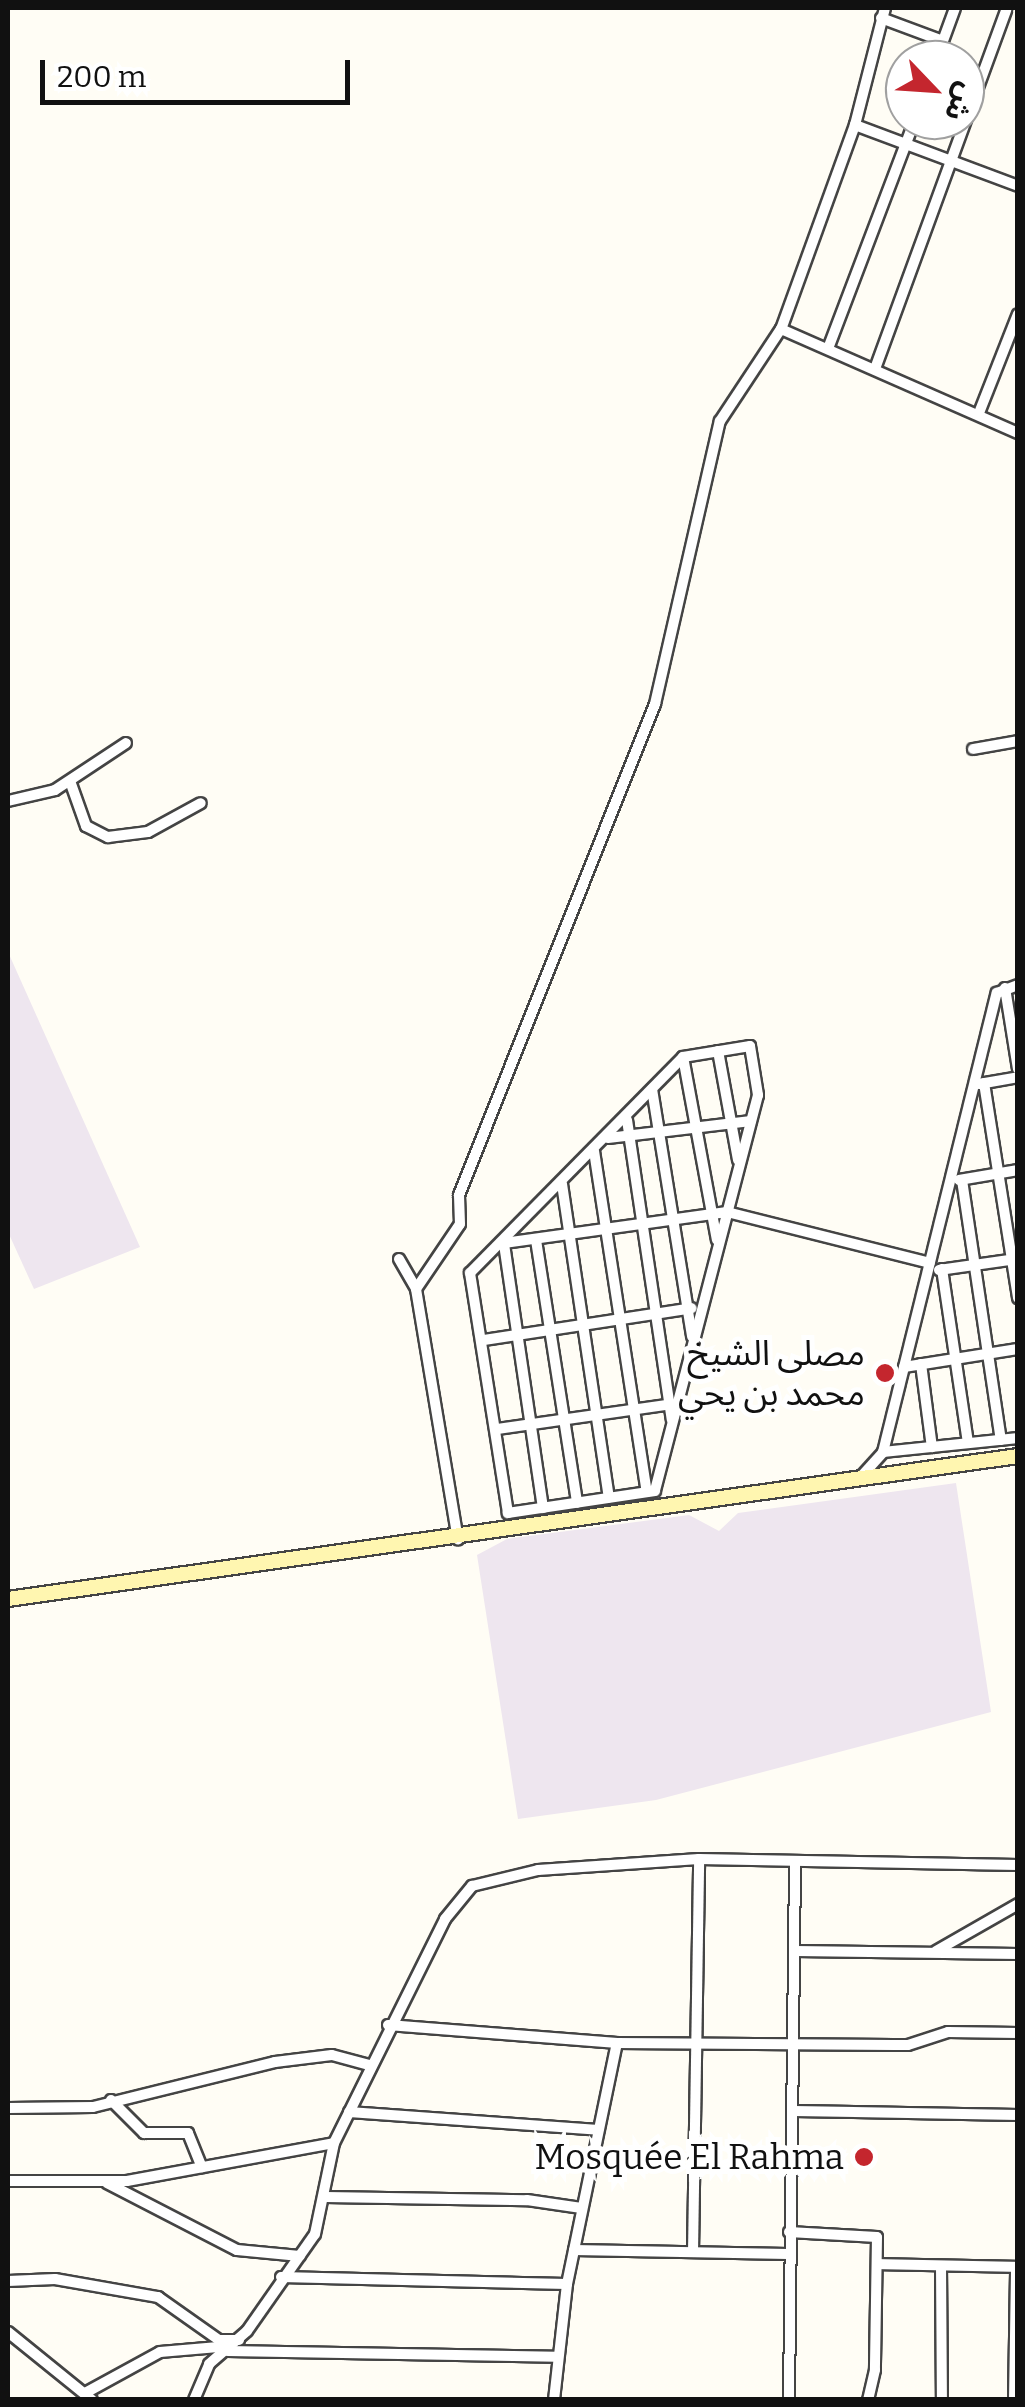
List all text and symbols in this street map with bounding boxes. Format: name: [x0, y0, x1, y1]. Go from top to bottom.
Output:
scale bar: [45, 40, 355, 102]
north arrow: [885, 40, 985, 140]
text: 200 m: [57, 59, 146, 95]
text: ش: [938, 78, 984, 126]
place label: مصلى الشيخ محمد بن يحي: [678, 1332, 865, 1414]
marker: مصلى الشيخ محمد بن يحي: [874, 1362, 896, 1384]
place label: Mosquée El Rahma: [535, 2136, 844, 2178]
marker: Mosquée El Rahma: [853, 2146, 875, 2168]

